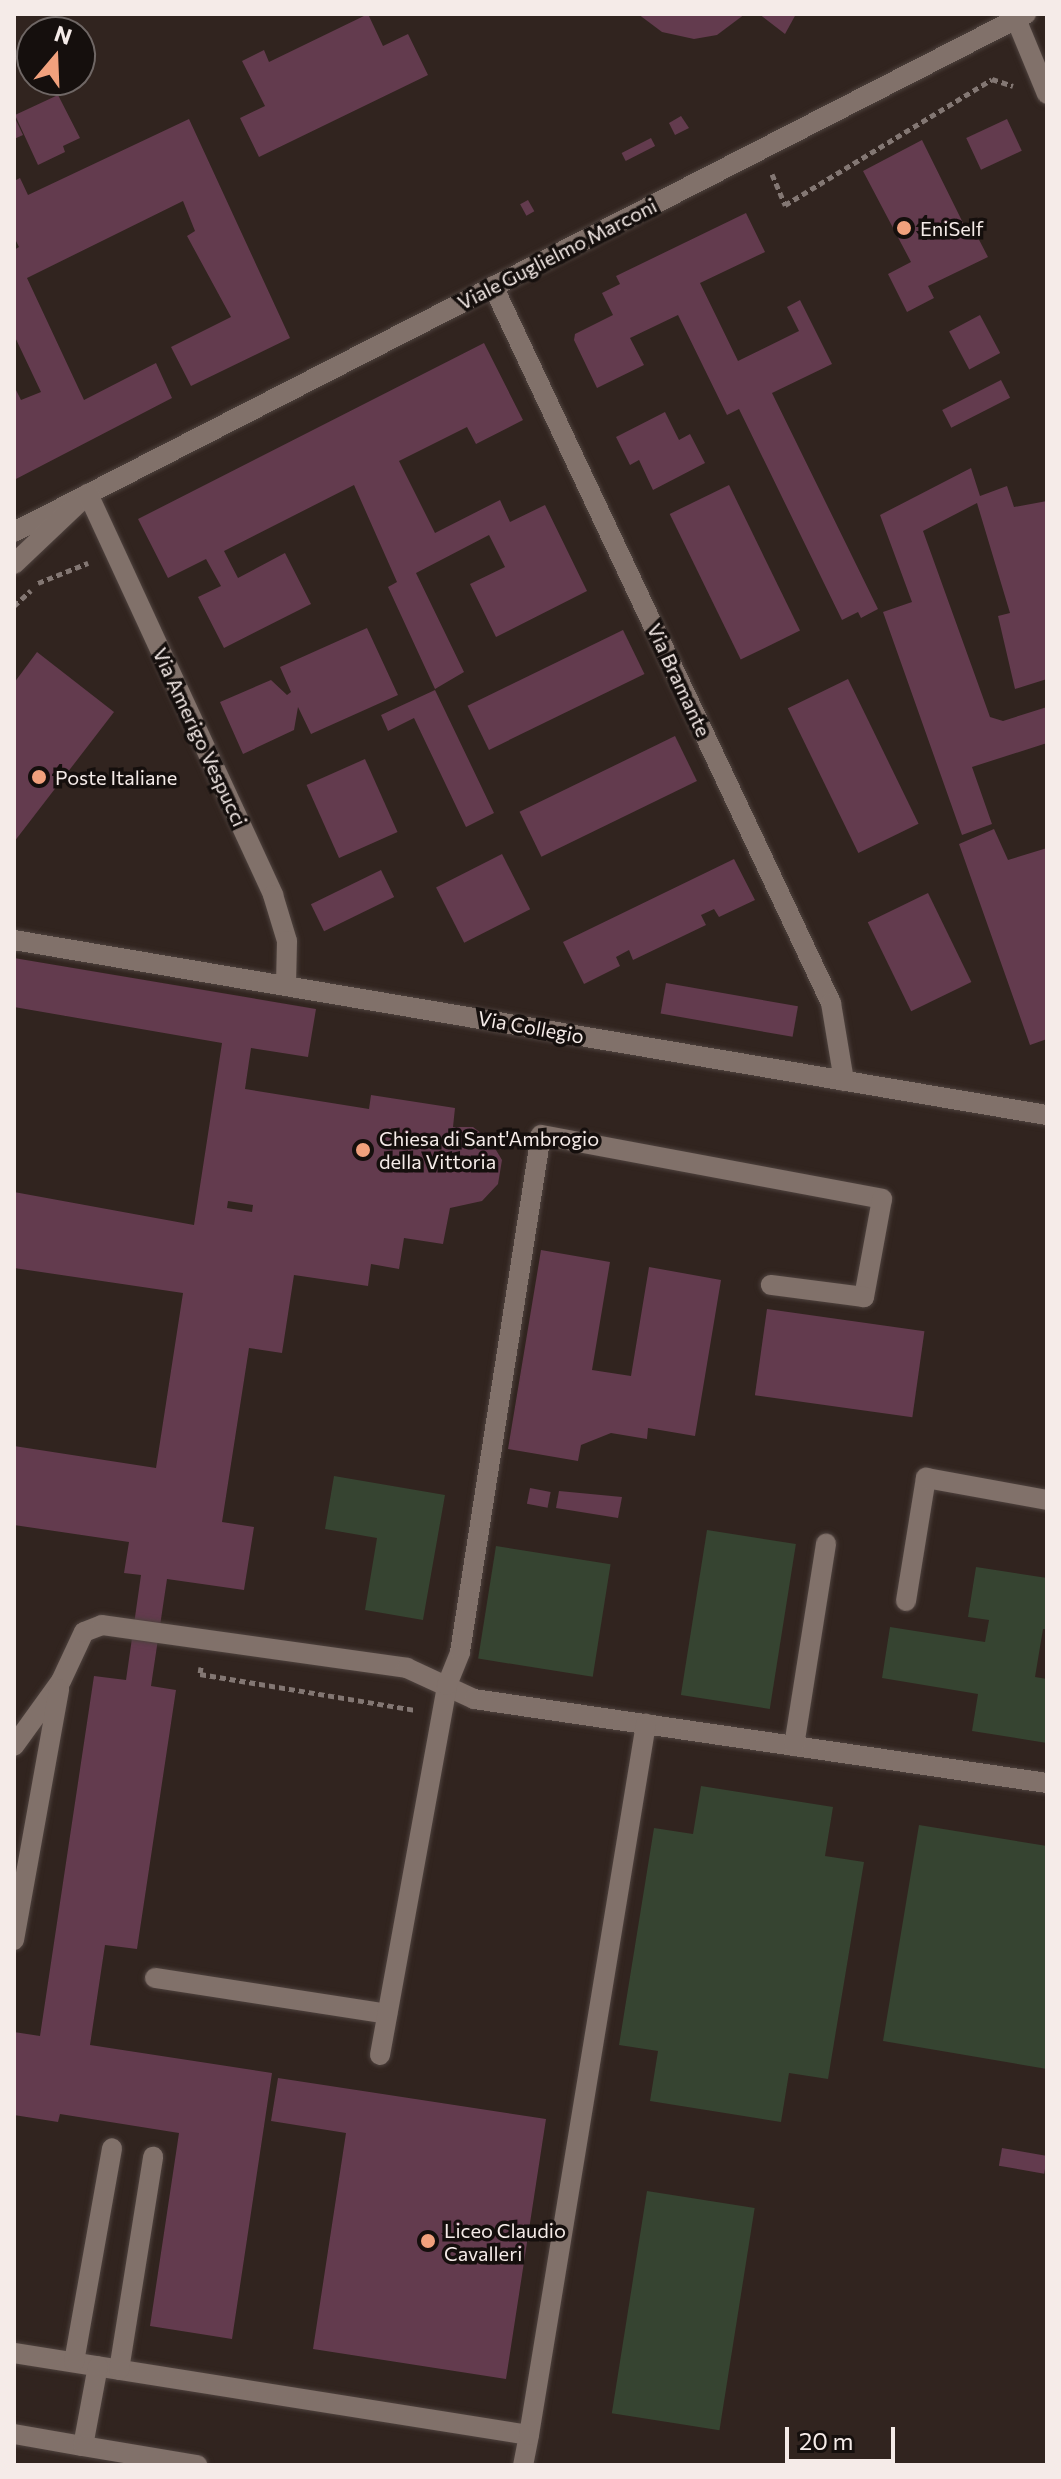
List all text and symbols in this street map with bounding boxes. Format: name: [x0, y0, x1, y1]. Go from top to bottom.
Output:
north arrow: [16, 16, 96, 96]
text: N: [51, 19, 76, 50]
street label: Viale Guglielmo Marconi: [454, 193, 660, 315]
place label: EniSelf: [920, 216, 984, 240]
marker: EniSelf: [895, 219, 913, 237]
street label: Via Bramante: [642, 620, 716, 740]
street label: Via Amerigo Vespucci: [148, 644, 252, 830]
place label: Poste Italiane: [55, 765, 177, 789]
marker: Poste Italiane: [30, 768, 48, 786]
street label: Via Collegio: [476, 1006, 586, 1048]
place label: Chiesa di Sant'Ambrogio della Vittoria: [379, 1126, 599, 1173]
marker: Chiesa di Sant'Ambrogio della Vittoria: [354, 1141, 372, 1159]
place label: Liceo Claudio Cavalleri: [444, 2218, 566, 2265]
marker: Liceo Claudio Cavalleri: [419, 2232, 437, 2250]
scale bar: [789, 2411, 899, 2461]
text: 20 m: [799, 2426, 853, 2455]

